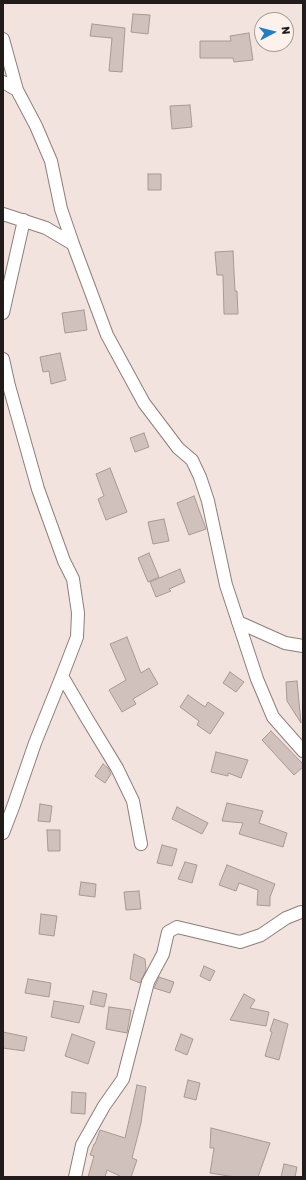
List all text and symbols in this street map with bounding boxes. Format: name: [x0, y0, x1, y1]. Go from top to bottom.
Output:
north arrow: [254, 12, 294, 52]
text: N: [278, 26, 292, 35]

